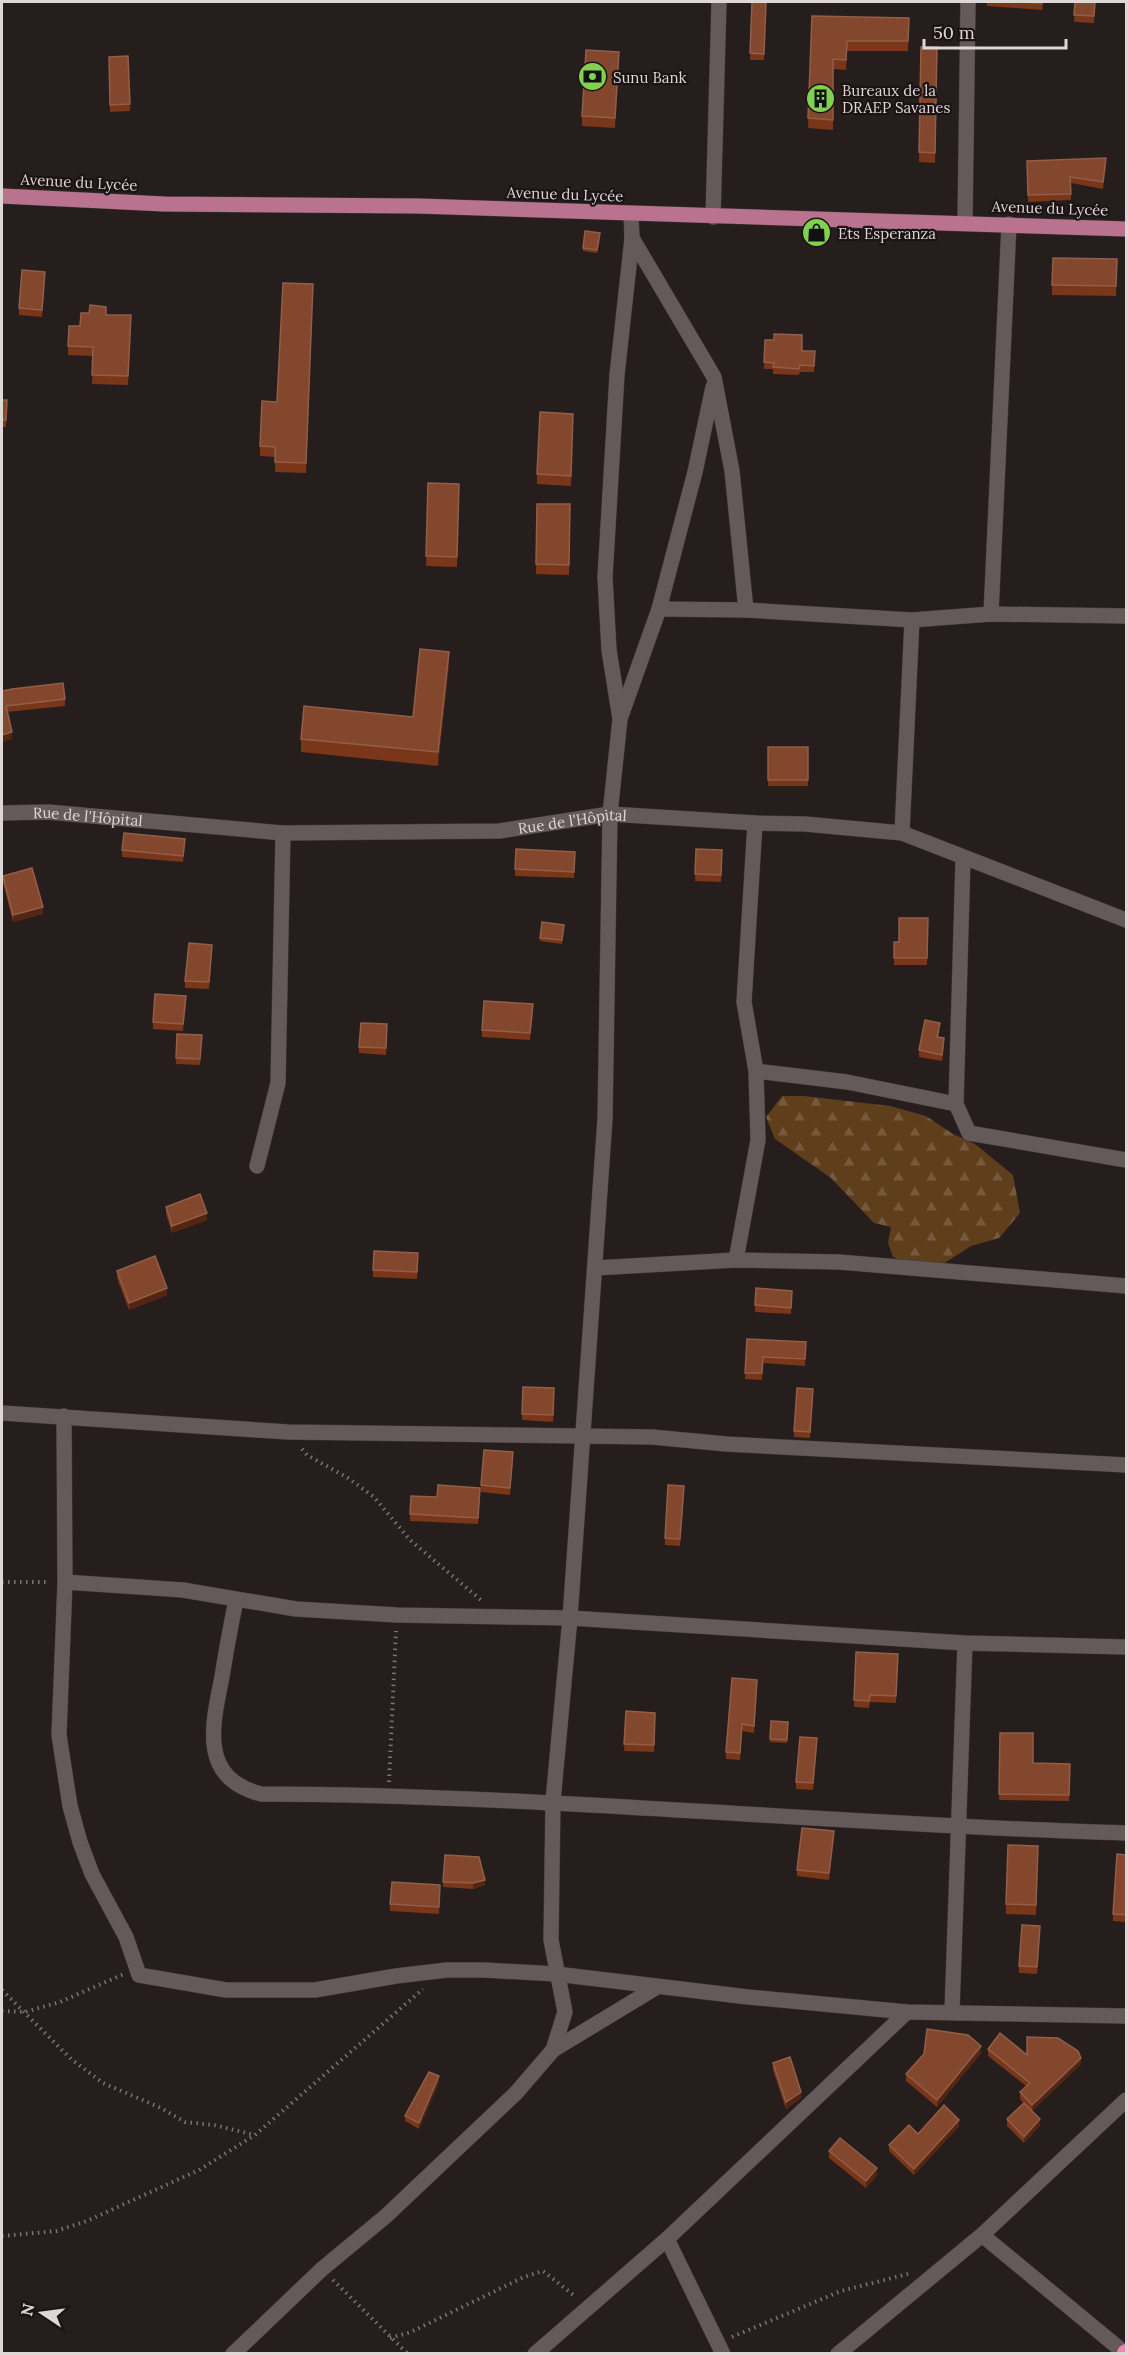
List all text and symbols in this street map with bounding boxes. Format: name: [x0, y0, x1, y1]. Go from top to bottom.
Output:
scale bar: [924, 12, 1066, 50]
text: 50 m: [933, 21, 975, 44]
bank icon: Sunu Bank: [576, 61, 608, 93]
place label: Sunu Bank: [613, 68, 687, 87]
place label: Bureaux de la DRAEP Savanes: [842, 81, 950, 117]
building icon: Bureaux de la DRAEP Savanes: [805, 83, 837, 115]
street label: Avenue du Lycée: [19, 169, 138, 195]
street label: Avenue du Lycée: [505, 182, 624, 206]
street label: Avenue du Lycée: [990, 196, 1109, 220]
shop icon: Ets Esperanza: [801, 217, 833, 249]
place label: Ets Esperanza: [838, 224, 936, 243]
street label: Rue de l'Hôpital: [33, 802, 143, 830]
street label: Rue de l'Hôpital: [516, 804, 627, 838]
north arrow: [12, 2283, 72, 2343]
text: N: [16, 2301, 39, 2318]

